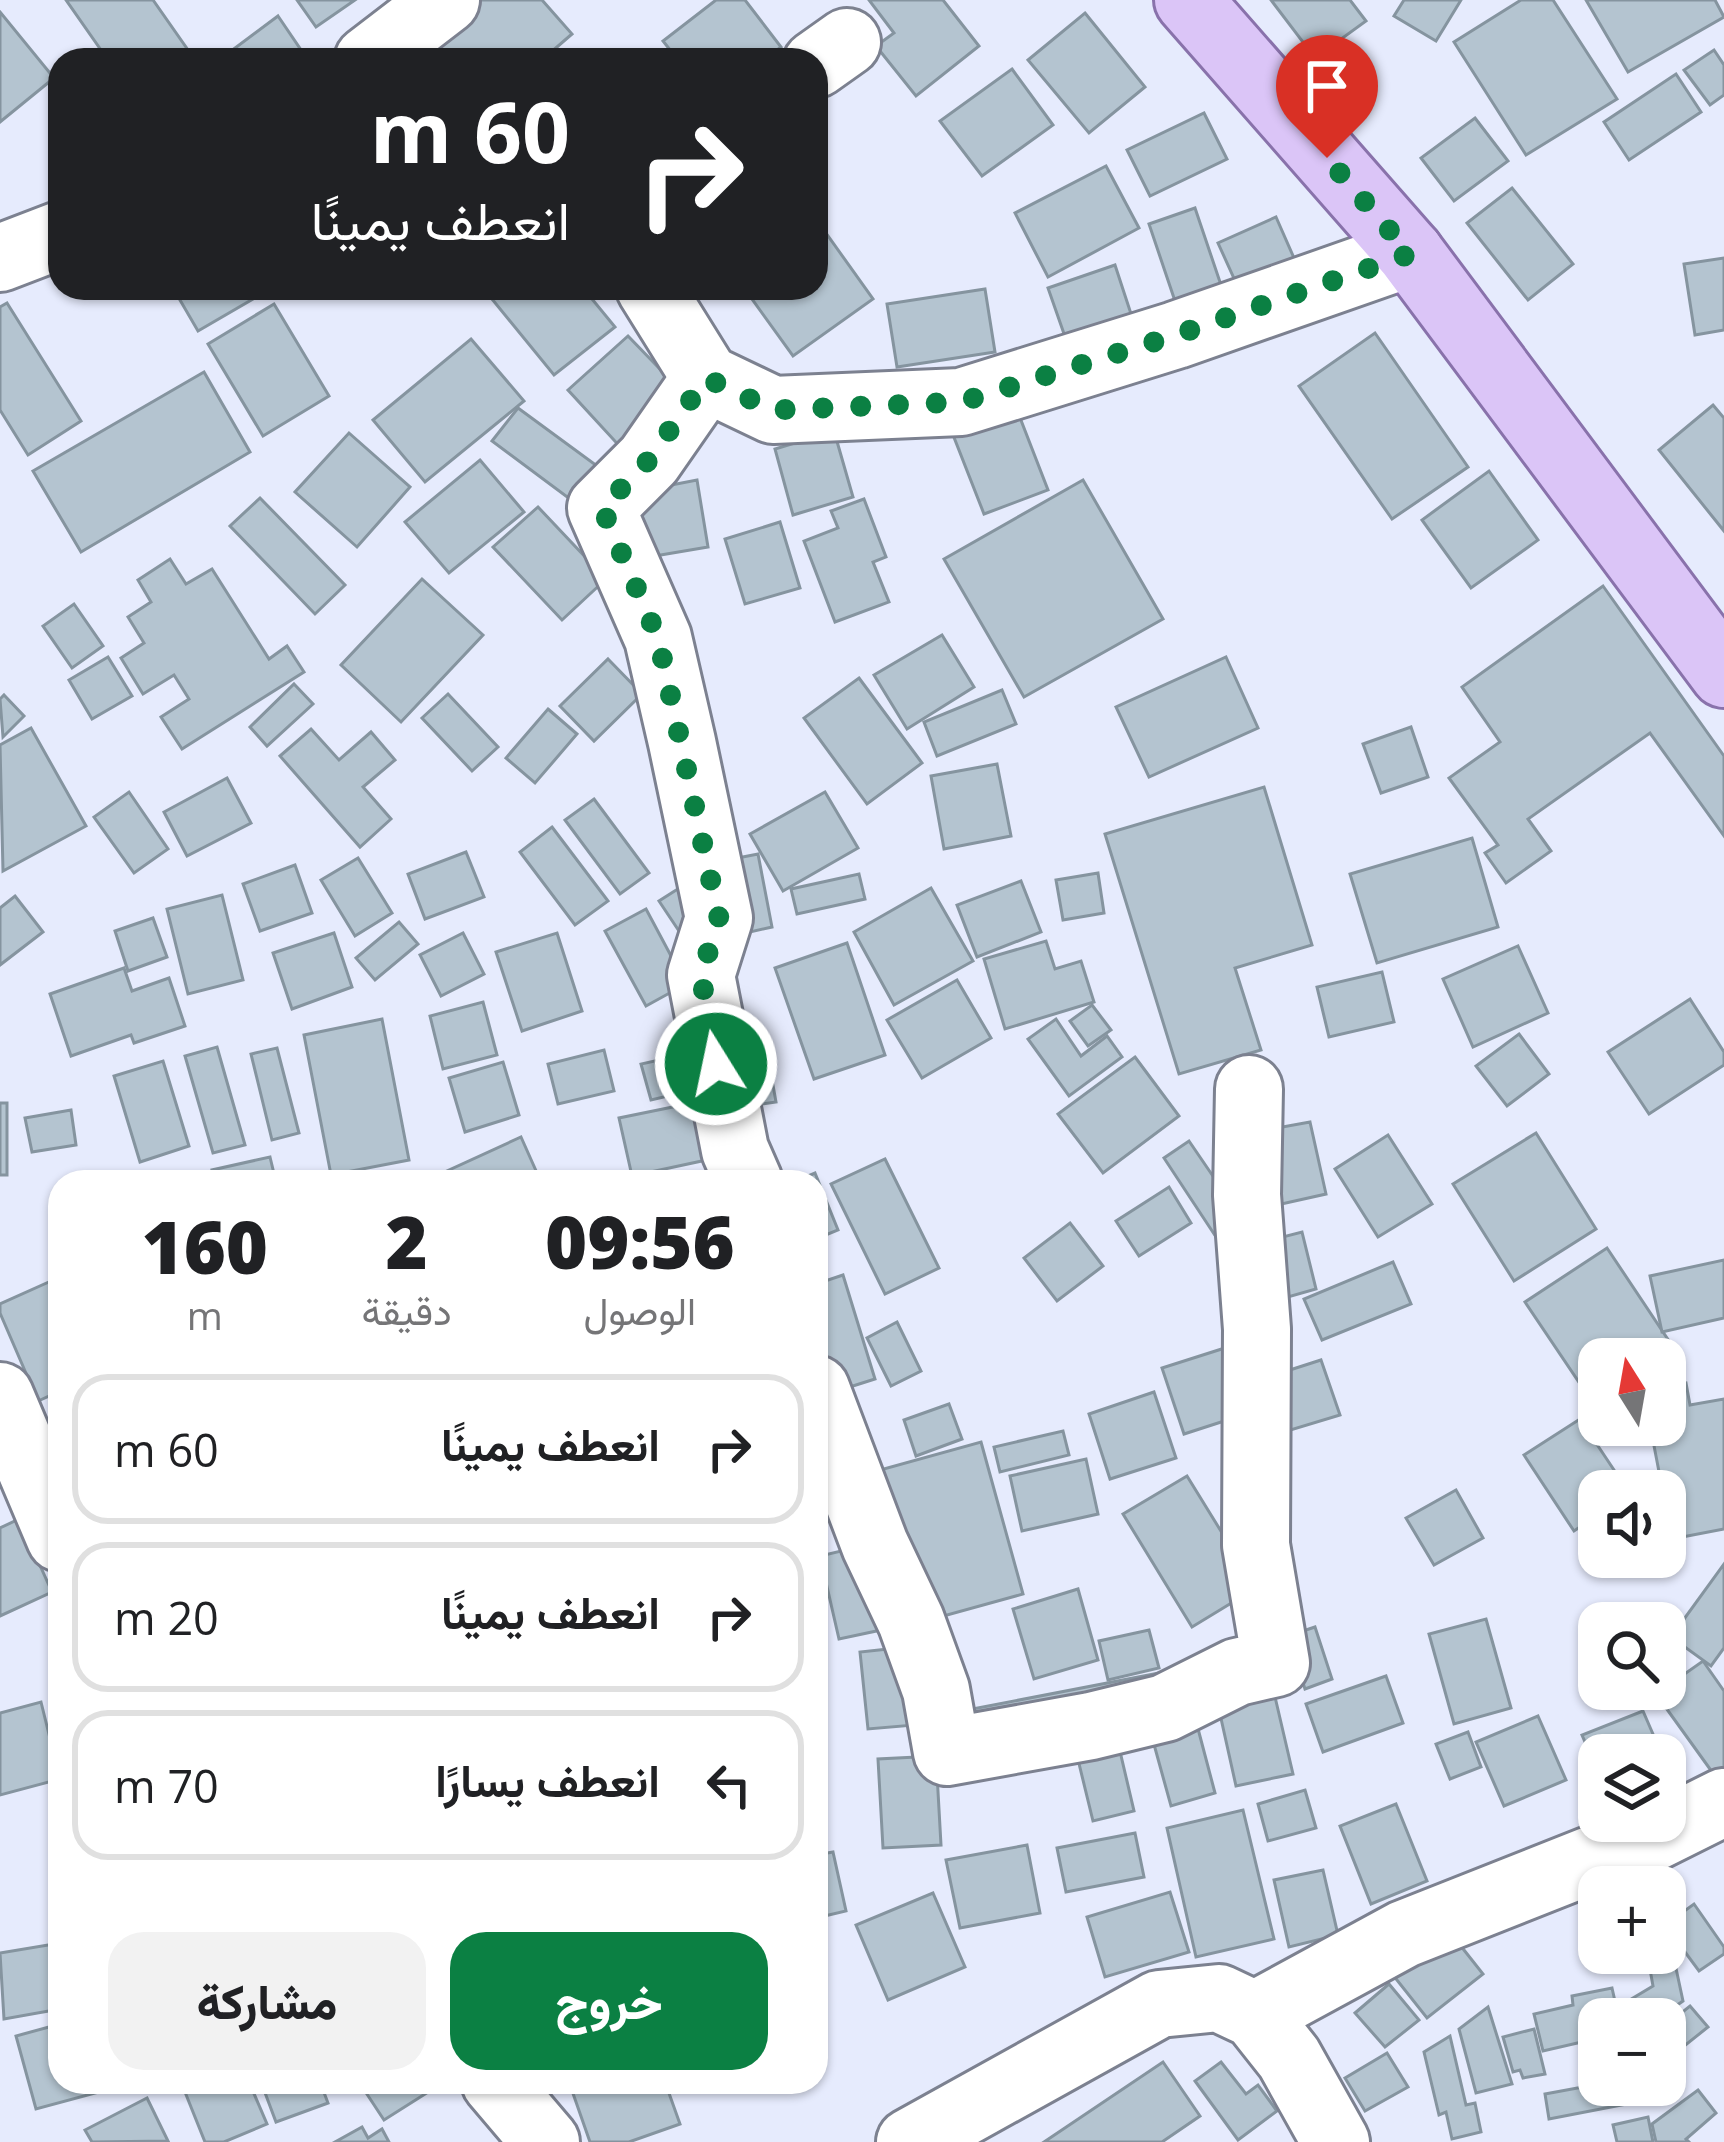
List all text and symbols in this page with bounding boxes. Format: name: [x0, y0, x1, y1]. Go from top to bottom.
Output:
pin: [1276, 35, 1378, 158]
icon: arrive: [1294, 53, 1360, 119]
text: 60 m: [370, 73, 570, 188]
icon: right: [612, 96, 768, 252]
text: انعطف يمينًا: [311, 182, 570, 256]
position arrow: [653, 1001, 779, 1127]
text: 2: [385, 1192, 428, 1290]
text: 09:56: [545, 1192, 735, 1290]
text: 160: [141, 1197, 268, 1295]
text: دقيقة: [361, 1283, 452, 1336]
text: الوصول: [584, 1283, 696, 1336]
text: m: [187, 1288, 223, 1341]
north arrow: [1578, 1338, 1686, 1446]
map controls: [1578, 1338, 1686, 2106]
text: انعطف يمينًا: [441, 1413, 660, 1474]
icon: right: [696, 1416, 762, 1482]
text: 60 m: [114, 1419, 219, 1480]
button: sound: [1578, 1470, 1686, 1578]
text: انعطف يمينًا: [441, 1581, 660, 1642]
icon: right: [696, 1584, 762, 1650]
text: 20 m: [114, 1587, 219, 1648]
button: search: [1578, 1602, 1686, 1710]
button: layers: [1578, 1734, 1686, 1842]
text: انعطف يسارًا: [435, 1749, 660, 1810]
icon: left: [696, 1752, 762, 1818]
text: 70 m: [114, 1755, 219, 1816]
button: +: [1578, 1866, 1686, 1974]
button: مشاركة: [108, 1932, 426, 2070]
button: خروج: [450, 1932, 768, 2070]
button: −: [1578, 1998, 1686, 2106]

